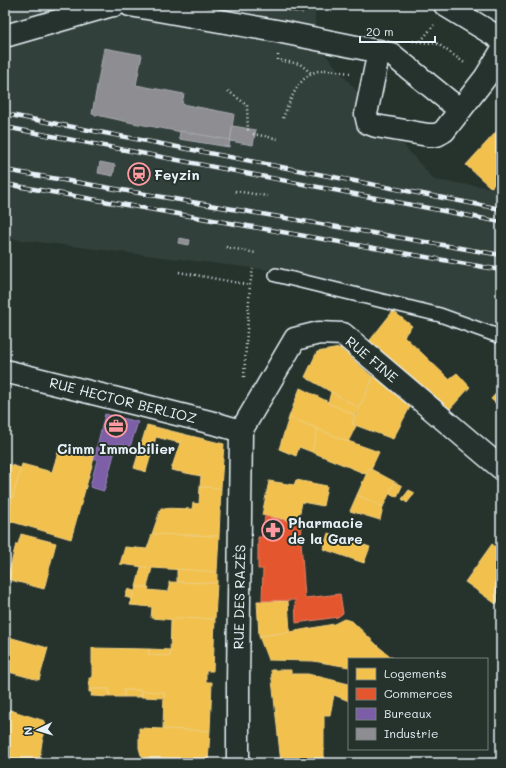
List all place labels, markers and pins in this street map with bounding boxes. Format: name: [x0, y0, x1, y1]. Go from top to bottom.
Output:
station icon: Feyzin: [126, 161, 152, 187]
place label: Feyzin: [154, 165, 200, 184]
office icon: Cimm Immobilier: [103, 413, 129, 439]
place label: Cimm Immobilier: [57, 439, 175, 458]
place label: Pharmacie de la Gare: [288, 513, 363, 548]
pharmacy icon: Pharmacie de la Gare: [260, 517, 286, 543]

